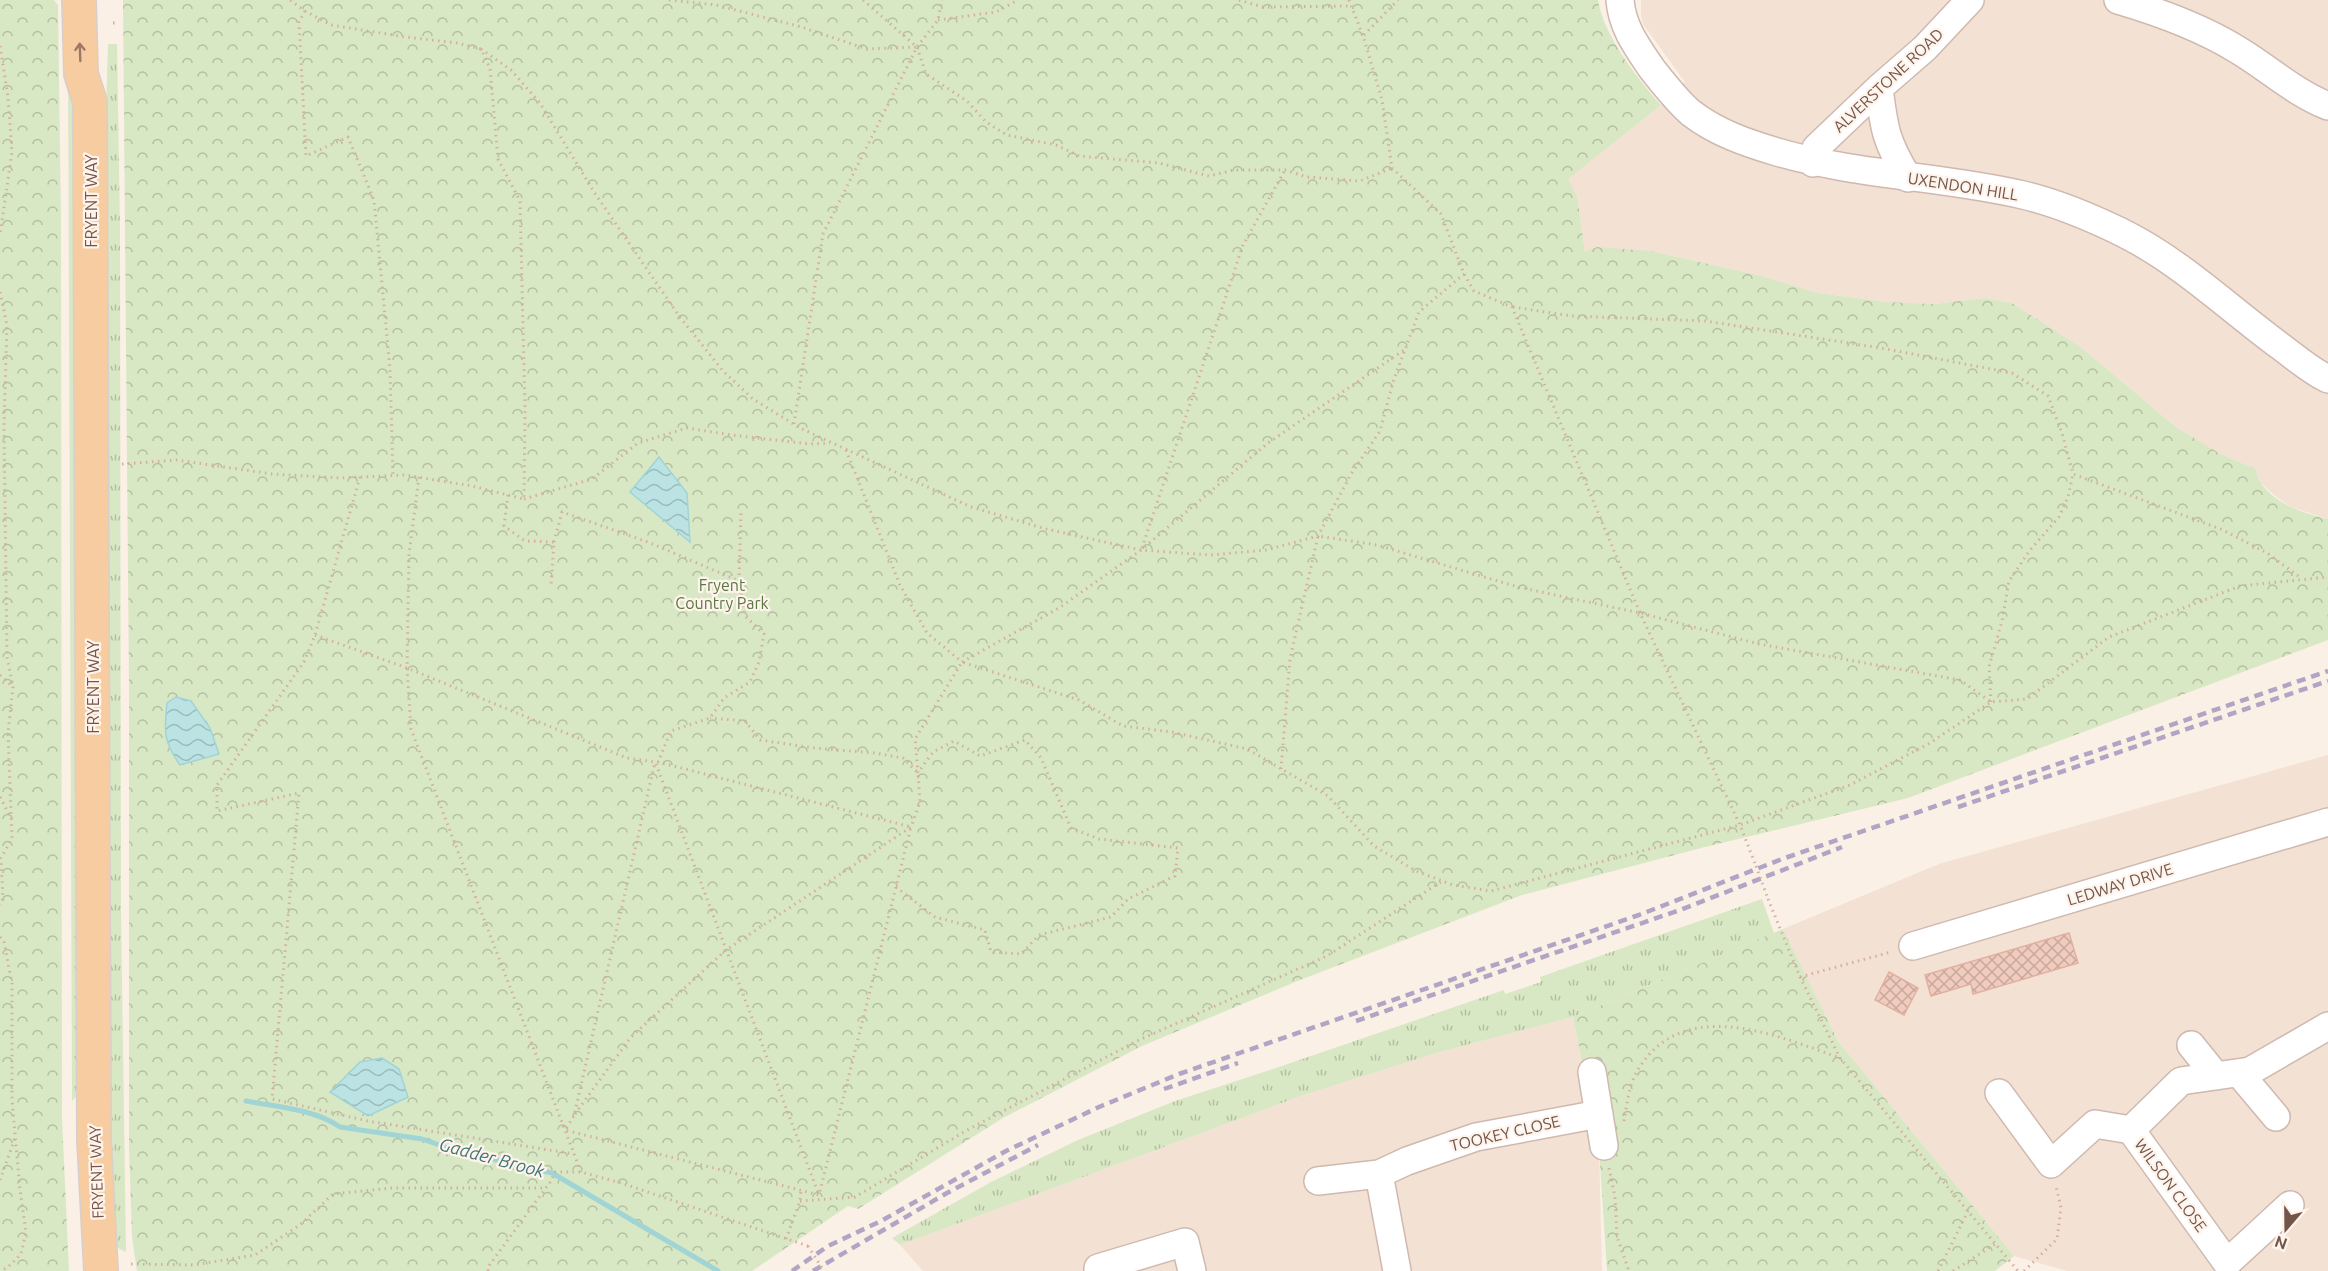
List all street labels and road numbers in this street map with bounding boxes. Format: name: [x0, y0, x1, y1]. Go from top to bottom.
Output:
street label: ALVERSTONE ROAD: [1829, 24, 1947, 136]
street label: FRYENT WAY: [82, 153, 100, 248]
street label: UXENDON HILL: [1907, 168, 2019, 204]
street label: FRYENT WAY: [84, 639, 102, 734]
street label: LEDWAY DRIVE: [2065, 859, 2175, 909]
street label: TOOKEY CLOSE: [1448, 1112, 1562, 1154]
street label: FRYENT WAY: [85, 1124, 107, 1219]
street label: WILSON CLOSE: [2131, 1135, 2211, 1235]

